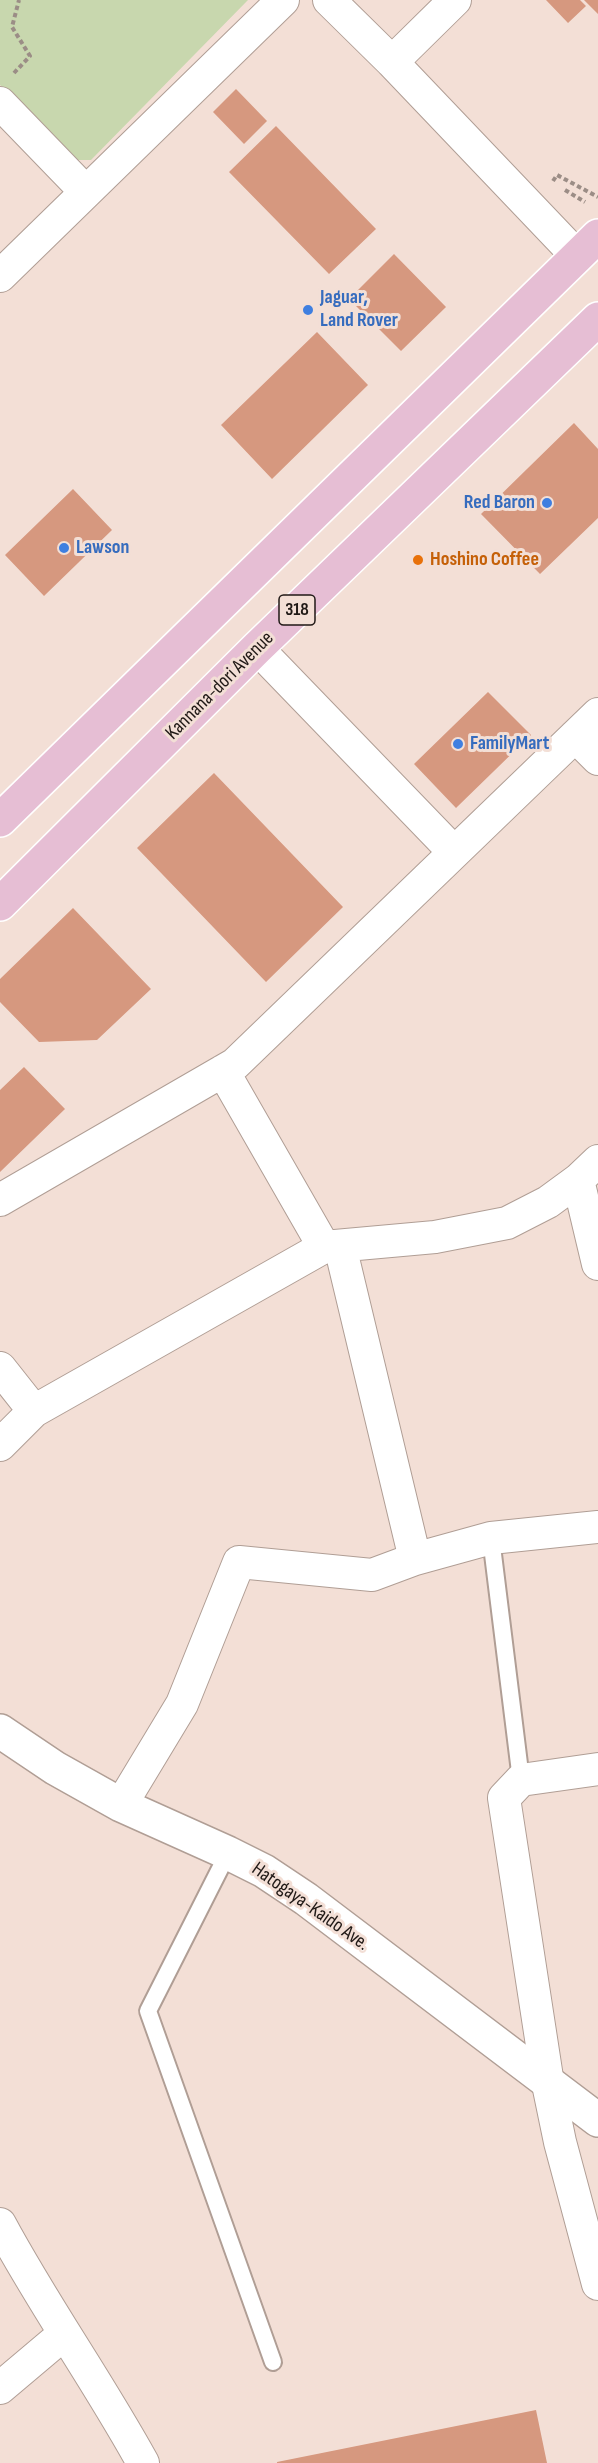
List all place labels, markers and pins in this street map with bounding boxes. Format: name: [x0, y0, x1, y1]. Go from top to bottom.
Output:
place label: Jaguar, Land Rover: [320, 286, 398, 333]
marker: Jaguar, Land Rover: [301, 303, 315, 317]
place label: Red Baron: [464, 491, 535, 515]
marker: Red Baron: [540, 496, 554, 510]
place label: Lawson: [76, 536, 129, 560]
marker: Lawson: [57, 541, 71, 555]
place label: Hoshino Coffee: [430, 548, 539, 572]
marker: Hoshino Coffee: [411, 553, 425, 567]
place label: FamilyMart: [470, 732, 549, 756]
marker: FamilyMart: [451, 737, 465, 751]

